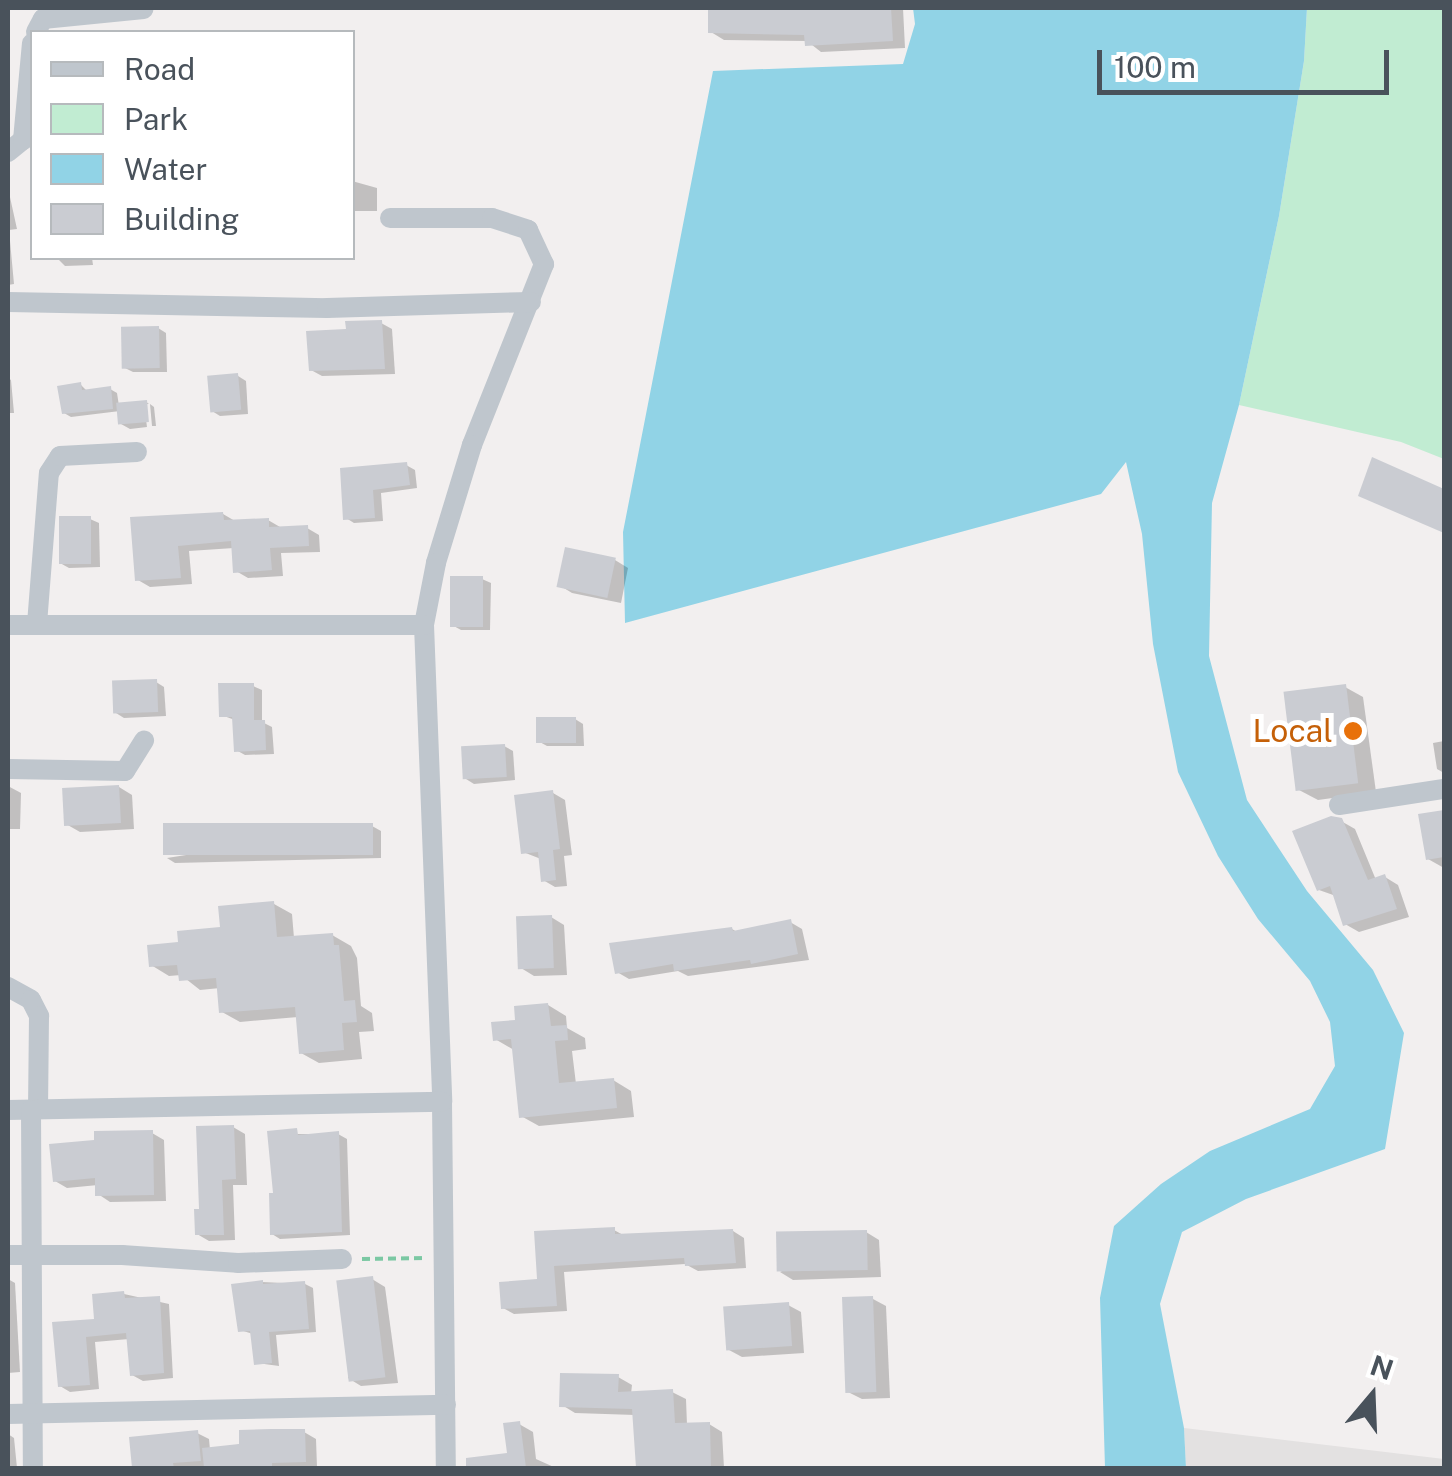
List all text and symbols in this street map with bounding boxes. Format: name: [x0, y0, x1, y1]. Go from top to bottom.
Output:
legend: [30, 30, 355, 260]
scale bar: [1102, 30, 1394, 92]
text: 100 m: [1114, 49, 1196, 85]
text: Road: [124, 51, 195, 87]
text: Park: [124, 101, 188, 137]
text: Water: [124, 151, 207, 187]
text: Building: [124, 201, 239, 237]
place label: Local: [1252, 712, 1333, 750]
marker: Local: [1342, 720, 1364, 742]
north arrow: [1322, 1346, 1422, 1446]
text: N: [1366, 1348, 1398, 1386]

